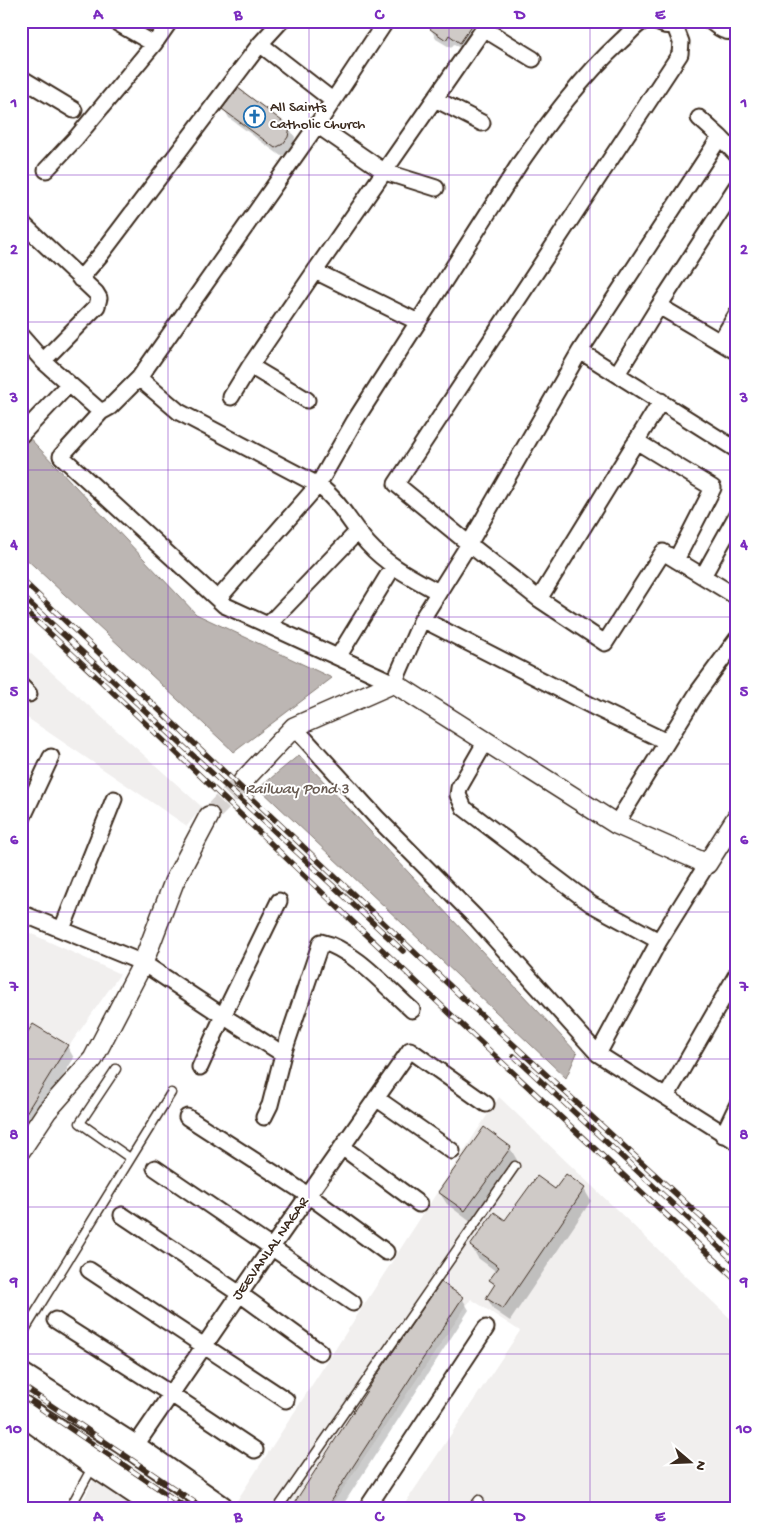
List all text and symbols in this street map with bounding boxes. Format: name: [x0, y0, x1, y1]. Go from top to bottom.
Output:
text: A: [92, 7, 104, 26]
text: B: [233, 7, 243, 26]
text: C: [374, 7, 385, 26]
text: D: [513, 7, 526, 26]
text: E: [655, 7, 666, 26]
text: 1: [10, 95, 17, 114]
text: 1: [740, 95, 747, 114]
place label: All Saints Catholic Church: [270, 99, 365, 134]
church icon: All Saints Catholic Church: [242, 105, 266, 129]
text: 2: [10, 242, 18, 261]
text: 2: [740, 242, 748, 261]
text: 3: [9, 390, 18, 409]
text: 3: [739, 390, 748, 409]
text: 4: [9, 537, 18, 556]
text: 4: [739, 537, 748, 556]
text: 5: [10, 684, 19, 703]
text: 5: [740, 684, 749, 703]
water label: Railway Pond 3: [245, 781, 349, 800]
text: 6: [10, 832, 19, 851]
text: 6: [740, 832, 749, 851]
text: 7: [9, 979, 19, 998]
text: 7: [739, 979, 749, 998]
text: 8: [10, 1127, 19, 1146]
text: 8: [740, 1127, 749, 1146]
street label: JEEVANLAL NAGAR: [229, 1193, 314, 1304]
text: 9: [9, 1274, 18, 1293]
text: 9: [739, 1274, 748, 1293]
text: 10: [5, 1421, 22, 1440]
text: 10: [735, 1421, 752, 1440]
north arrow: [666, 1436, 716, 1486]
text: N: [690, 1458, 709, 1473]
text: A: [92, 1509, 104, 1528]
text: B: [233, 1509, 243, 1528]
text: C: [374, 1509, 385, 1528]
text: D: [513, 1509, 526, 1528]
text: E: [655, 1509, 666, 1528]

